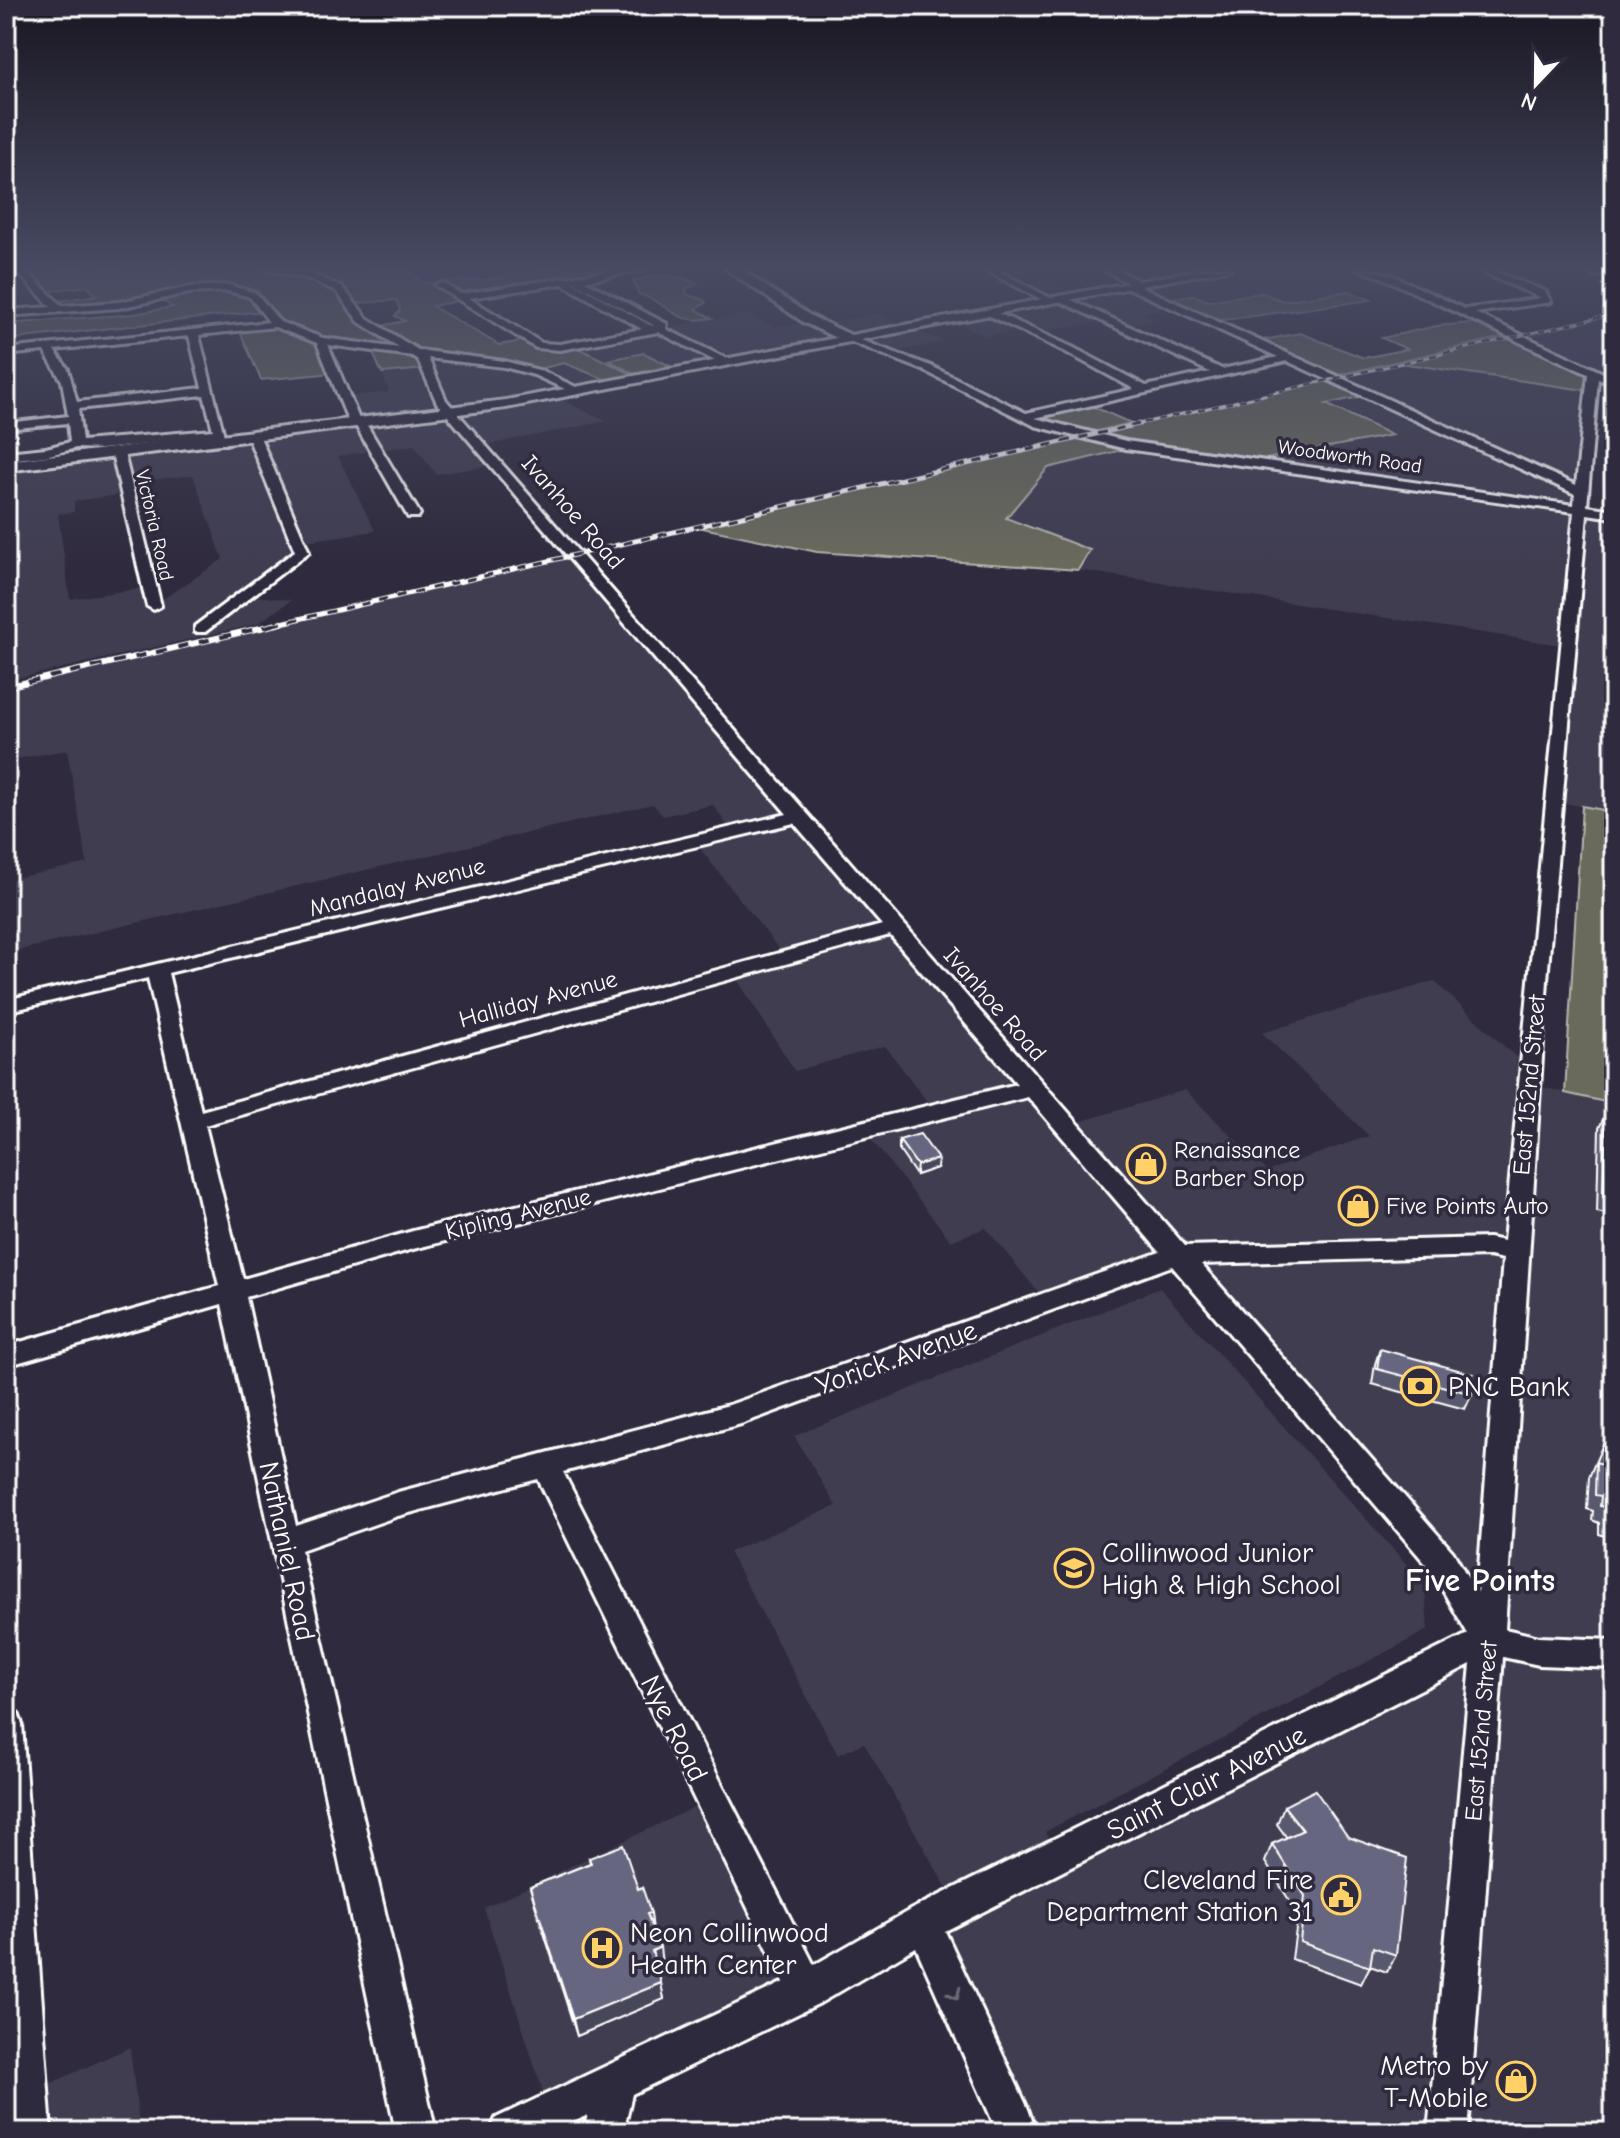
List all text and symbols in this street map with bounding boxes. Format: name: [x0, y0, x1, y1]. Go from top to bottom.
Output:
north arrow: [1496, 44, 1576, 124]
text: N: [1517, 87, 1540, 116]
street label: Woodworth Road: [1277, 435, 1423, 478]
street label: Ivanhoe Road: [516, 449, 630, 575]
street label: Victoria Road: [131, 467, 178, 583]
street label: Mandalay Avenue: [306, 852, 488, 922]
street label: Ivanhoe Road: [938, 941, 1052, 1067]
street label: Halliday Avenue: [456, 964, 620, 1034]
street label: East 152nd Street: [1507, 993, 1551, 1176]
place label: Renaissance Barber Shop: [1174, 1136, 1305, 1192]
shop icon: Renaissance Barber Shop: [1125, 1143, 1167, 1185]
street label: Kipling Avenue: [442, 1182, 594, 1246]
shop icon: Five Points Auto: [1337, 1185, 1379, 1227]
place label: Five Points Auto: [1386, 1192, 1549, 1220]
street label: Yorick Avenue: [812, 1314, 981, 1402]
bank icon: PNC Bank: [1399, 1365, 1441, 1407]
place label: PNC Bank: [1448, 1371, 1570, 1403]
street label: Nathaniel Road: [252, 1459, 322, 1644]
place label: Collinwood Junior High & High School: [1102, 1537, 1341, 1601]
school or university icon: Collinwood Junior High & High School: [1053, 1547, 1095, 1589]
district label: Five Points: [1405, 1562, 1555, 1599]
street label: East 152nd Street: [1459, 1639, 1503, 1822]
street label: Nye Road: [634, 1670, 714, 1787]
street label: Saint Clair Avenue: [1102, 1719, 1311, 1847]
place label: Cleveland Fire Department Station 31: [1047, 1864, 1313, 1928]
public building icon: Cleveland Fire Department Station 31: [1320, 1874, 1362, 1916]
place label: Neon Collinwood Health Center: [630, 1917, 829, 1981]
hospital icon: Neon Collinwood Health Center: [581, 1927, 623, 1969]
one-way arrow: [946, 1986, 962, 2001]
place label: Metro by T-Mobile: [1380, 2050, 1488, 2114]
shop icon: Metro by T-Mobile: [1495, 2060, 1537, 2102]

